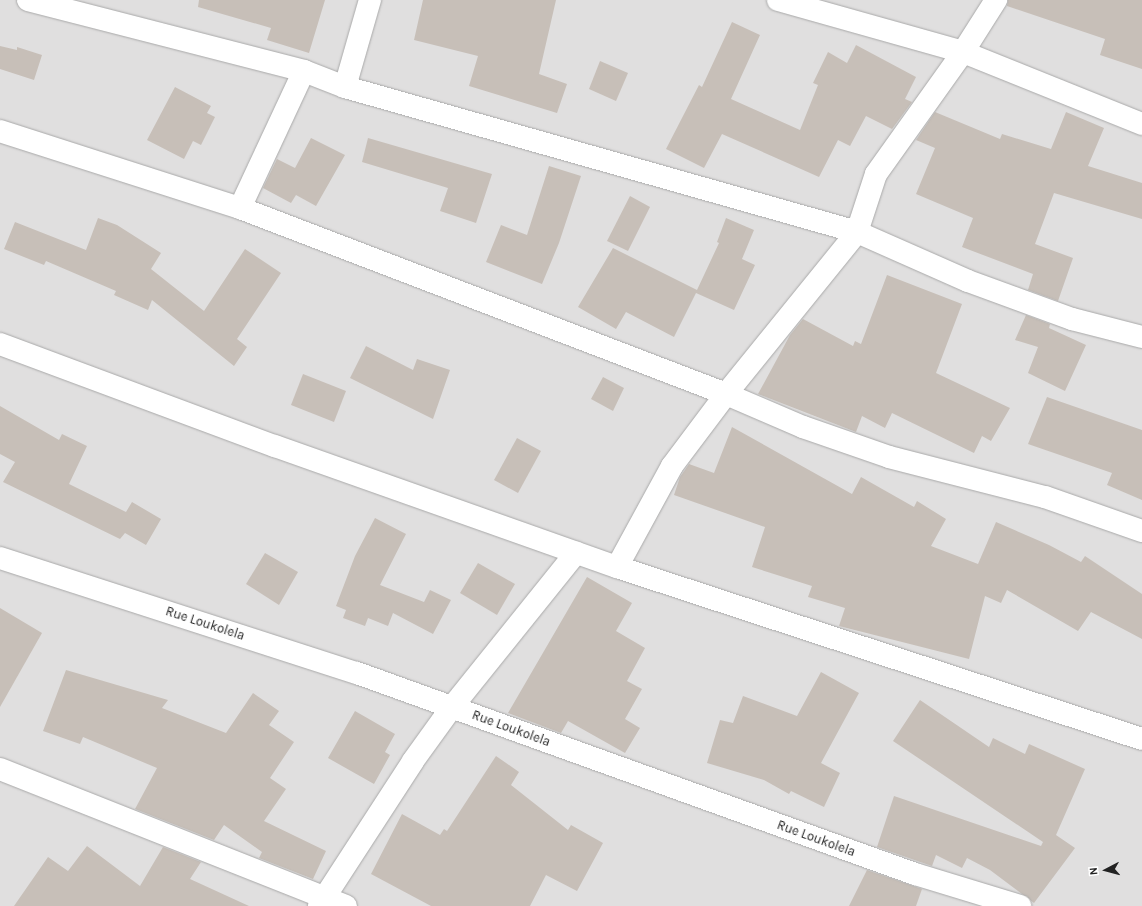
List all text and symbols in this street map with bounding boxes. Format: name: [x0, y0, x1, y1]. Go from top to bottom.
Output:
street label: Rue Loukolela: [164, 604, 246, 644]
street label: Rue Loukolela: [470, 708, 552, 750]
street label: Rue Loukolela: [775, 818, 857, 860]
north arrow: [1086, 850, 1126, 890]
text: N: [1087, 867, 1100, 876]

